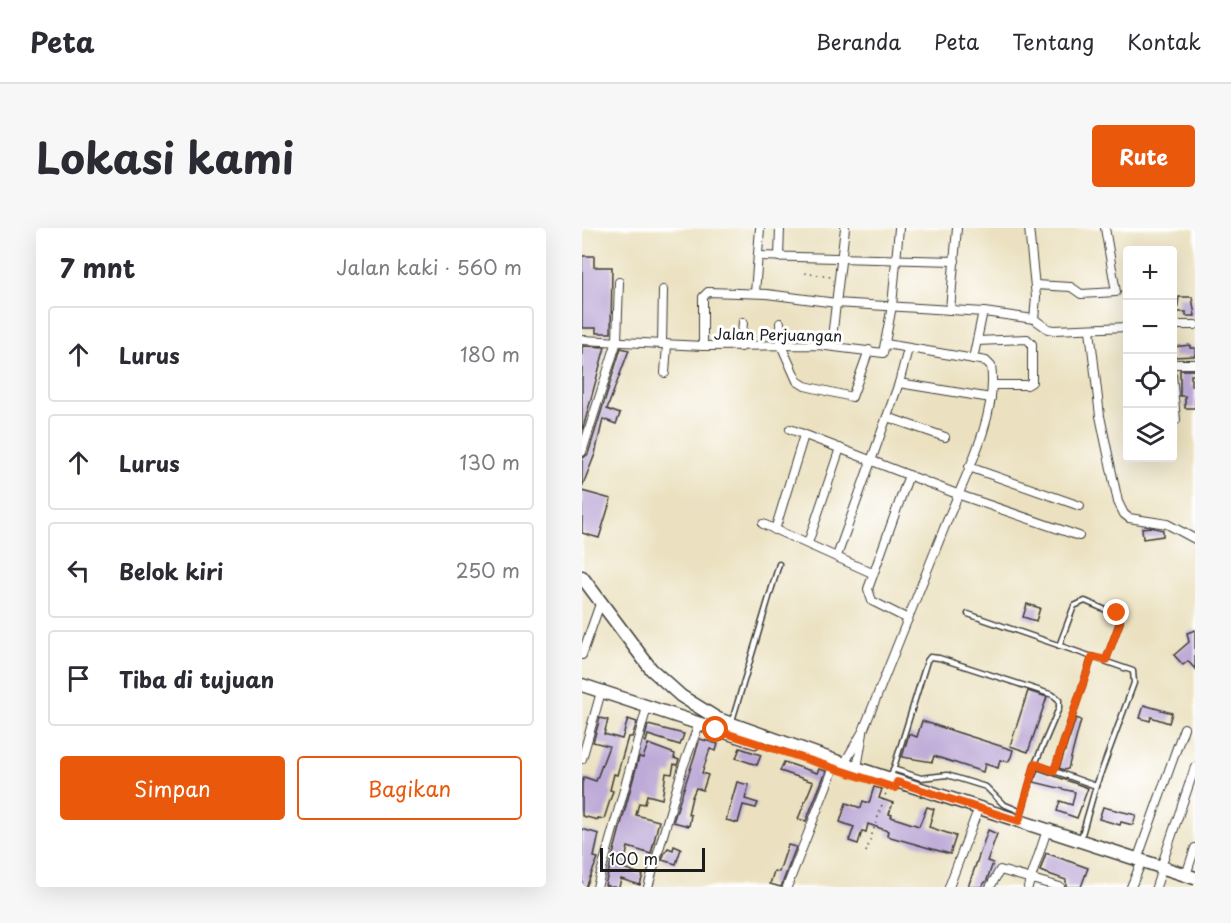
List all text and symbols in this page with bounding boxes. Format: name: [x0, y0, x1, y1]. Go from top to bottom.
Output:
text: Peta: [30, 20, 95, 63]
text: Beranda: [816, 25, 901, 57]
text: Peta: [934, 25, 979, 57]
text: Tentang: [1012, 25, 1094, 57]
text: Kontak: [1127, 25, 1201, 57]
text: Lokasi kami: [36, 125, 294, 188]
button: Rute: [1092, 125, 1195, 187]
map controls: [1123, 246, 1177, 462]
button: +: [1123, 246, 1177, 300]
text: 7 mnt: [60, 248, 135, 287]
text: Jalan kaki · 560 m: [336, 252, 522, 282]
button: −: [1123, 300, 1177, 354]
street label: Jalan Perjuangan: [714, 321, 842, 347]
icon: ahead: [62, 338, 95, 371]
text: Lurus: [119, 338, 180, 371]
text: 180 m: [460, 339, 520, 369]
button: locate: [1123, 354, 1177, 408]
button: layers: [1123, 408, 1177, 462]
icon: ahead: [62, 446, 95, 479]
text: Lurus: [119, 446, 180, 479]
text: 130 m: [460, 447, 520, 477]
icon: left: [62, 554, 95, 587]
text: Belok kiri: [119, 554, 223, 587]
text: 250 m: [456, 555, 520, 585]
route end: [1103, 599, 1129, 625]
icon: arrive: [62, 662, 95, 695]
text: Tiba di tujuan: [119, 662, 274, 695]
route start: [702, 716, 728, 742]
button: Simpan: [60, 756, 285, 820]
button: Bagikan: [297, 756, 522, 820]
scale bar: [600, 845, 705, 872]
text: 100 m: [609, 846, 658, 870]

